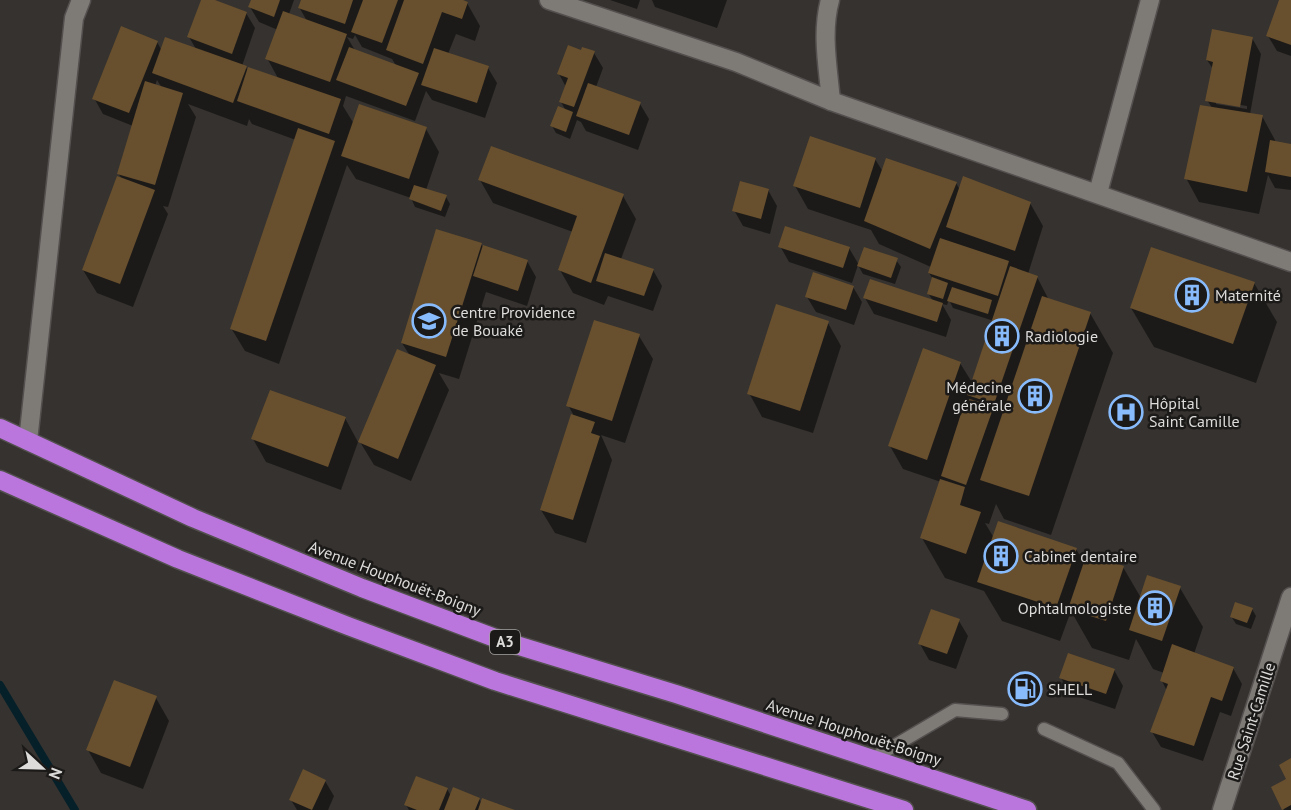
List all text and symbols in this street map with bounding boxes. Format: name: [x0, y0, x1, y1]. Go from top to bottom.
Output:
building icon: Maternité: [1174, 277, 1210, 313]
place label: Maternité: [1215, 285, 1281, 305]
place label: Centre Providence de Bouaké: [452, 302, 575, 340]
school or university icon: Centre Providence de Bouaké: [411, 303, 447, 339]
building icon: Radiologie: [984, 318, 1020, 354]
place label: Radiologie: [1025, 326, 1098, 346]
place label: Médecine générale: [946, 377, 1012, 415]
building icon: Médecine générale: [1017, 378, 1053, 414]
place label: Hôpital Saint Camille: [1149, 393, 1240, 431]
hospital icon: Hôpital Saint Camille: [1108, 394, 1144, 430]
street label: Avenue Houphouët-Boigny: [306, 536, 484, 620]
building icon: Cabinet dentaire: [983, 538, 1019, 574]
place label: Cabinet dentaire: [1024, 546, 1137, 566]
building icon: Ophtalmologiste: [1137, 590, 1173, 626]
place label: Ophtalmologiste: [1018, 598, 1132, 618]
road number: A3: [490, 630, 520, 654]
street label: Rue Saint-Camille: [1223, 660, 1279, 782]
fuel station icon: SHELL: [1007, 671, 1043, 707]
place label: SHELL: [1048, 679, 1092, 699]
street label: Avenue Houphouët-Boigny: [764, 694, 944, 770]
north arrow: [12, 738, 72, 798]
text: N: [45, 765, 67, 782]

